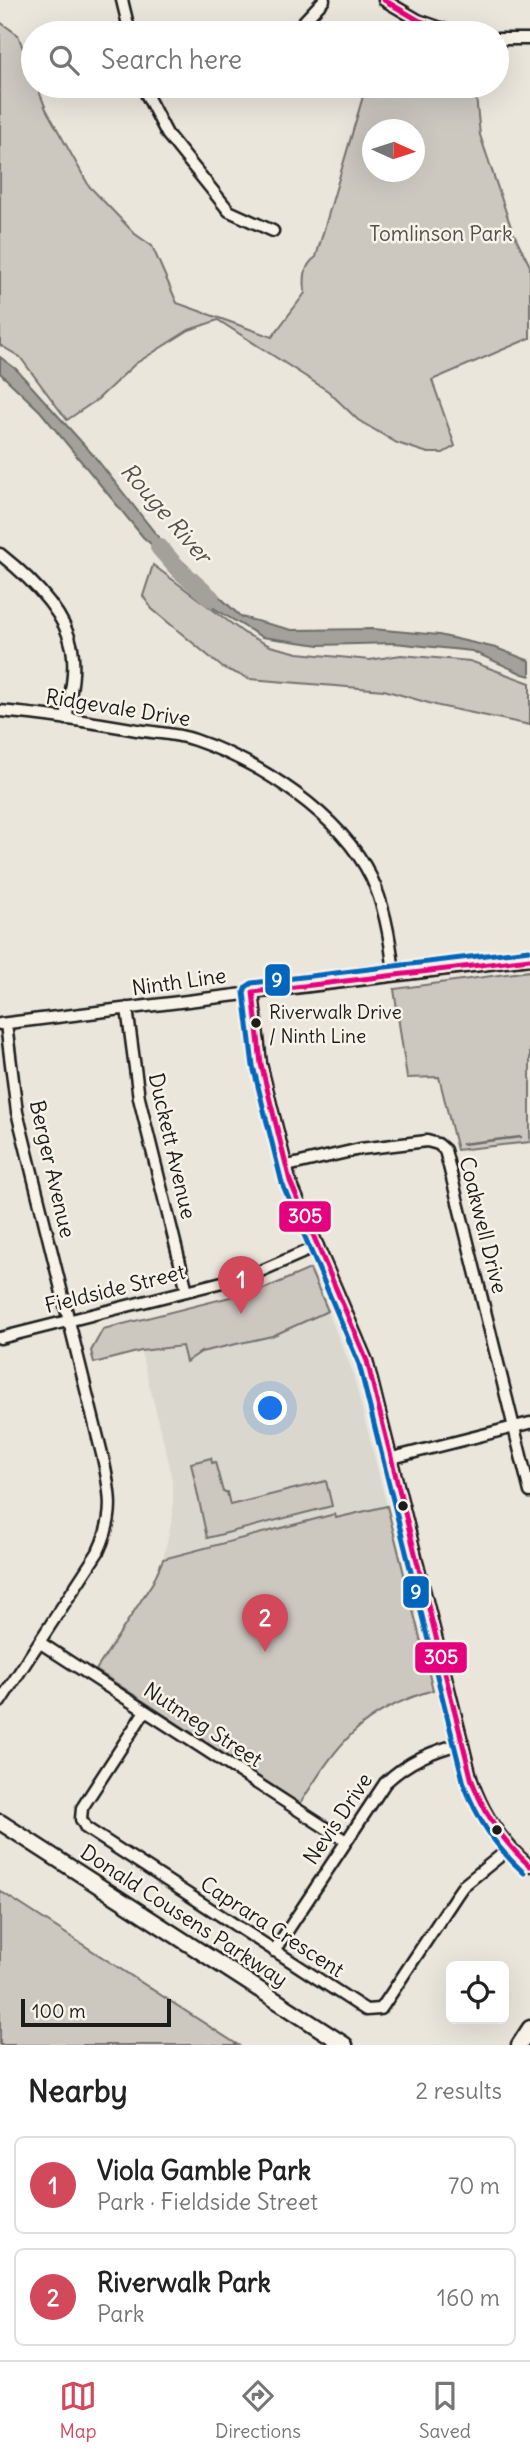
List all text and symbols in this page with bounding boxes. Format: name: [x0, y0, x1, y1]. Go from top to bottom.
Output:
search box: [21, 21, 509, 98]
icon: search: [45, 41, 83, 79]
text: Search here: [101, 43, 242, 76]
north arrow: [362, 119, 425, 182]
park label: Tomlinson Park: [369, 220, 513, 247]
water label: Rouge River: [115, 456, 220, 571]
street label: Ridgevale Drive: [44, 683, 192, 732]
street label: Ninth Line: [130, 962, 228, 1001]
line badge: 9: [264, 963, 291, 997]
text: 9: [272, 968, 283, 992]
place label: Riverwalk Drive / Ninth Line: [269, 1000, 402, 1048]
marker: Riverwalk Drive / Ninth Line: [249, 1016, 263, 1030]
street label: Duckett Avenue: [143, 1070, 202, 1222]
street label: Berger Avenue: [24, 1097, 81, 1240]
street label: Coakwell Drive: [453, 1154, 514, 1296]
line badge: 305: [278, 1200, 332, 1233]
text: 305: [288, 1204, 322, 1228]
pin: 1: [218, 1256, 264, 1314]
street label: Fieldside Street: [42, 1258, 188, 1319]
your location: [253, 1391, 287, 1425]
unlabelled marker: [396, 1499, 410, 1513]
line badge: 9: [402, 1575, 430, 1609]
text: 9: [411, 1580, 422, 1604]
pin: 2: [242, 1594, 288, 1652]
line badge: 305: [414, 1641, 468, 1674]
text: 305: [424, 1645, 458, 1669]
street label: Nutmeg Street: [139, 1676, 268, 1773]
street label: Nevis Drive: [297, 1768, 378, 1870]
unlabelled marker: [490, 1823, 504, 1837]
street label: Donald Cousens Parkway: [75, 1838, 293, 1993]
street label: Caprara Crescent: [195, 1870, 349, 1983]
map controls: [446, 1961, 509, 2024]
button: locate: [446, 1961, 509, 2024]
scale bar: [21, 1996, 172, 2028]
text: 100 m: [32, 1999, 86, 2023]
text: Nearby: [28, 2072, 128, 2110]
text: 2 results: [416, 2076, 502, 2105]
text: Viola Gamble Park: [97, 2154, 311, 2187]
text: 1: [48, 2171, 58, 2200]
text: 70 m: [448, 2171, 500, 2200]
text: Park · Fieldside Street: [97, 2187, 318, 2216]
text: Riverwalk Park: [97, 2266, 271, 2299]
text: 2: [47, 2283, 59, 2312]
text: 160 m: [437, 2283, 500, 2312]
text: Park: [97, 2299, 145, 2328]
tab: Map: [59, 2377, 97, 2443]
tab: Directions: [215, 2377, 301, 2443]
tab: Saved: [419, 2377, 471, 2443]

